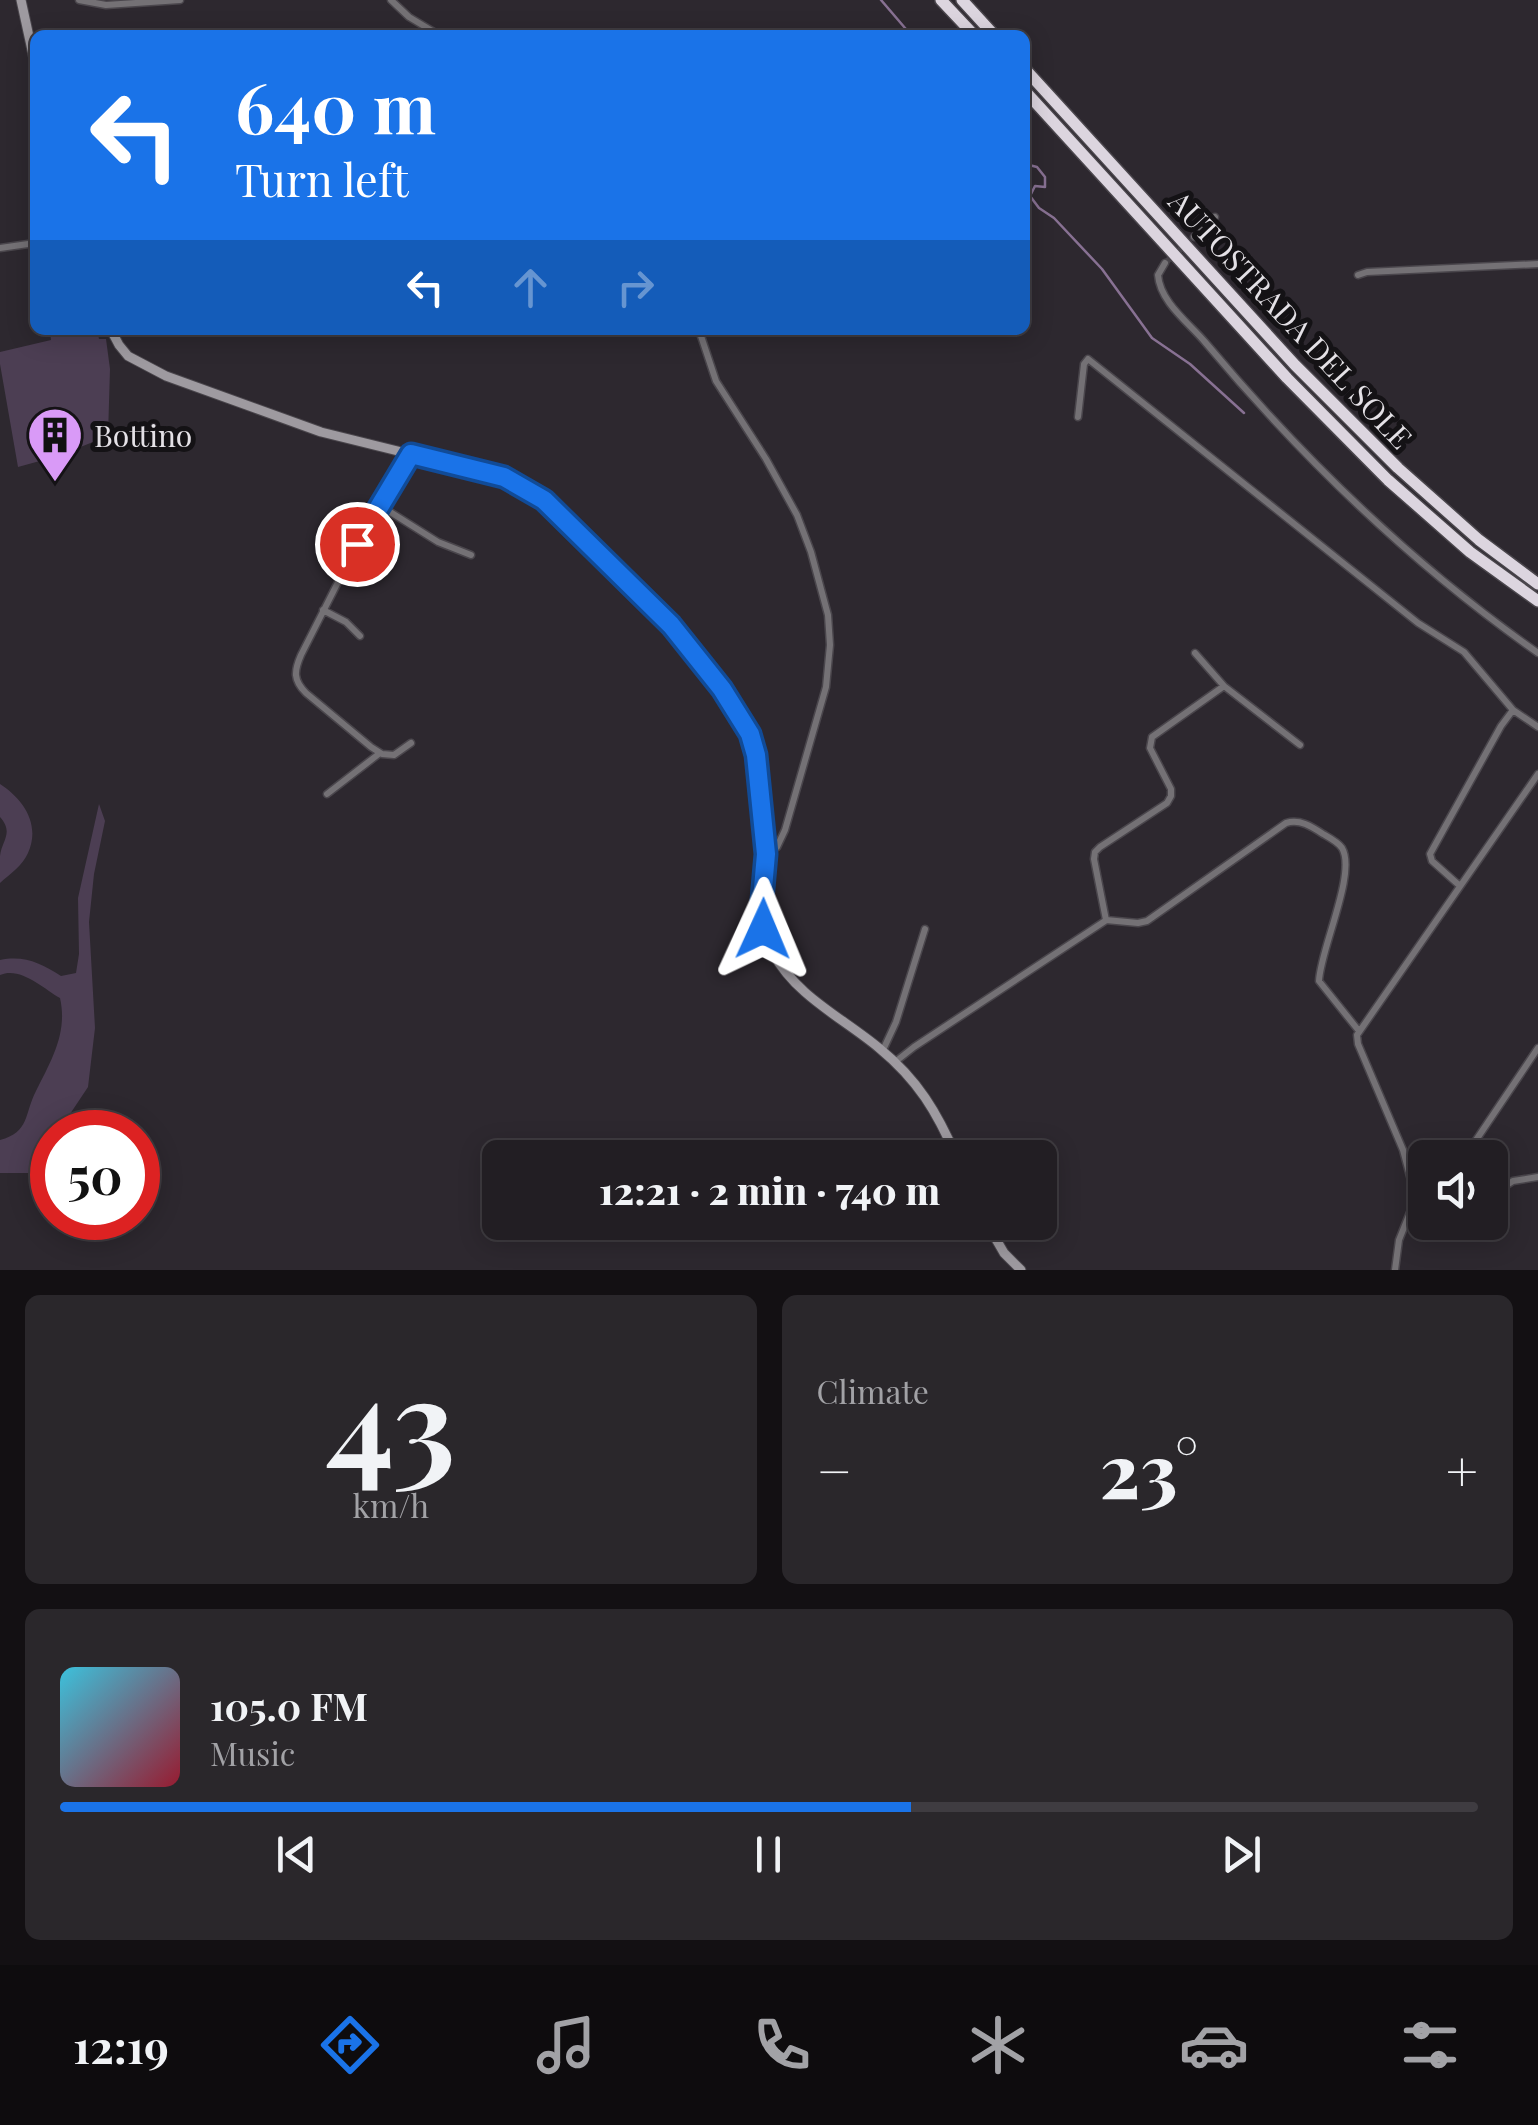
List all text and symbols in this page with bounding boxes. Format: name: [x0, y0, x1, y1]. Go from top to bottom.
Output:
text: 640 m: [235, 58, 436, 152]
icon: left: [70, 70, 200, 200]
text: Turn left: [235, 148, 409, 208]
street label: AUTOSTRADA DEL SOLE: [1160, 181, 1421, 457]
icon: left: [398, 260, 453, 315]
icon: ahead: [503, 260, 558, 315]
icon: right: [608, 260, 663, 315]
building icon: Bottino: [25, 405, 85, 484]
place label: Bottino: [94, 415, 192, 455]
pin: [315, 502, 400, 587]
icon: arrive: [330, 517, 385, 572]
position arrow: [711, 877, 815, 981]
speed limit sign: 50: [30, 1110, 160, 1240]
map controls: [1408, 1140, 1508, 1240]
button: sound: [1408, 1140, 1508, 1240]
text: 12:21 · 2 min · 740 m: [599, 1164, 940, 1215]
text: 43: [326, 1331, 456, 1505]
text: Climate: [817, 1369, 929, 1412]
text: 23°: [1100, 1418, 1198, 1518]
text: −: [817, 1432, 852, 1506]
text: +: [1446, 1432, 1478, 1506]
text: km/h: [352, 1483, 429, 1526]
text: 105.0 FM: [210, 1680, 368, 1731]
text: Music: [210, 1731, 295, 1774]
icon: previous: [269, 1827, 324, 1882]
icon: pause: [741, 1827, 796, 1882]
icon: next: [1214, 1827, 1269, 1882]
icon: directions: [315, 2010, 385, 2080]
icon: music: [531, 2010, 601, 2080]
icon: phone: [747, 2010, 817, 2080]
icon: climate: [963, 2010, 1033, 2080]
icon: car: [1179, 2010, 1249, 2080]
icon: filters: [1395, 2010, 1465, 2080]
text: 12:19: [73, 2015, 169, 2075]

